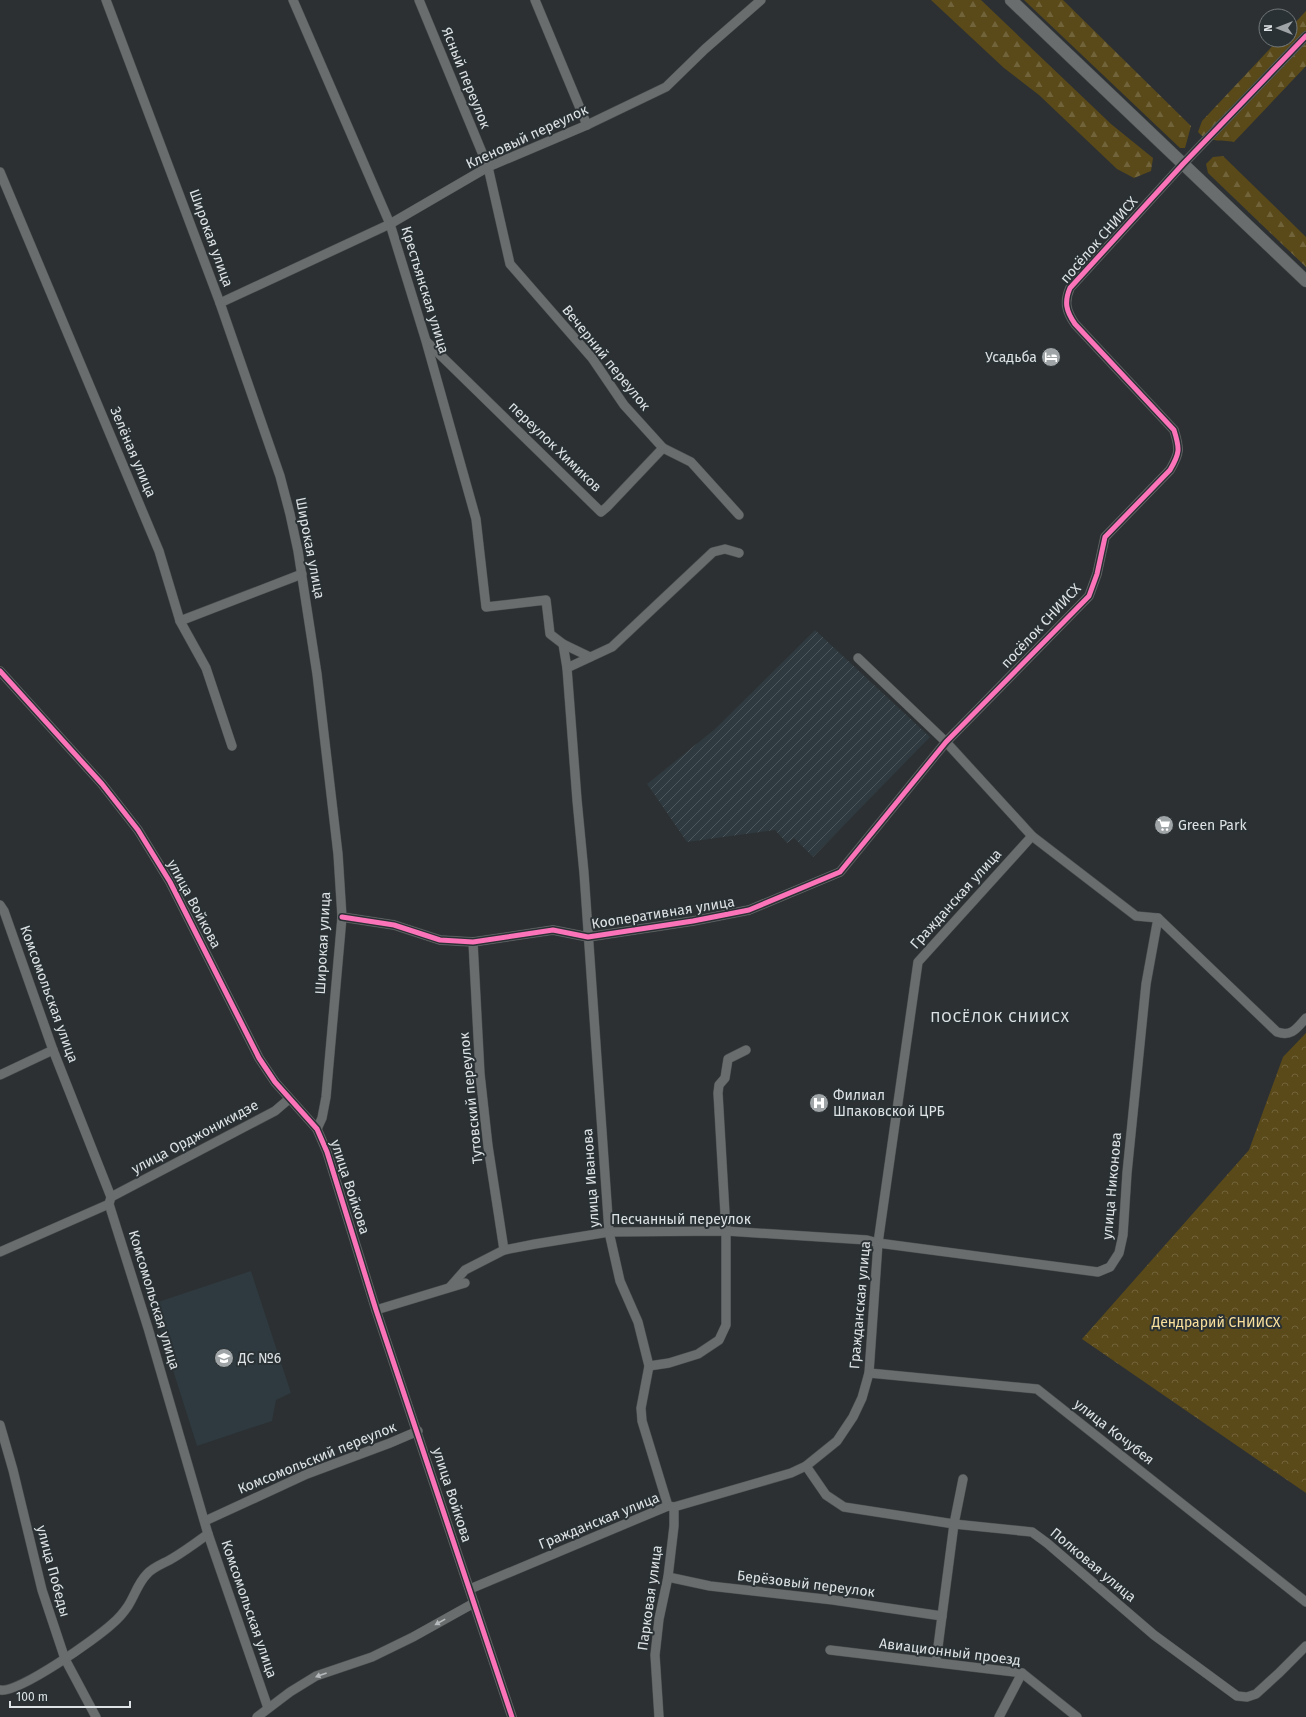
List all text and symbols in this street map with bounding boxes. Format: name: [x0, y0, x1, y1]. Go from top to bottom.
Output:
north arrow: [1258, 8, 1298, 48]
text: N: [1262, 24, 1275, 32]
street label: Ясный переулок: [438, 25, 494, 132]
street label: Кленовый переулок: [463, 101, 591, 173]
street label: Широкая улица: [185, 187, 237, 289]
street label: посёлок СНИИСХ: [1057, 193, 1142, 287]
street label: Крестьянская улица: [398, 224, 452, 356]
street label: Вечерний переулок: [558, 302, 654, 415]
hotel icon: Усадьба: [1040, 346, 1062, 368]
place label: Усадьба: [985, 349, 1037, 366]
street label: переулок Химиков: [505, 398, 605, 496]
street label: Зелёная улица: [106, 404, 160, 500]
street label: Широкая улица: [292, 496, 328, 600]
street label: посёлок СНИИСХ: [997, 580, 1085, 672]
supermarket icon: Green Park: [1153, 814, 1175, 836]
place label: Green Park: [1178, 817, 1247, 834]
street label: Гражданская улица: [907, 846, 1005, 952]
street label: улица Войкова: [163, 857, 225, 951]
street label: Широкая улица: [312, 891, 334, 995]
street label: Кооперативная улица: [590, 893, 736, 933]
street label: Комсомольская улица: [16, 923, 82, 1065]
district label: ПОСЁЛОК СНИИСХ: [930, 1008, 1070, 1026]
street label: Тутовский переулок: [456, 1031, 486, 1165]
place label: Филиал Шпаковской ЦРБ: [833, 1087, 945, 1120]
hospital icon: Филиал Шпаковской ЦРБ: [808, 1092, 830, 1114]
street label: улица Орджоникидзе: [129, 1096, 261, 1178]
street label: улица Иванова: [579, 1128, 603, 1228]
street label: улица Никонова: [1099, 1132, 1125, 1240]
street label: улица Войкова: [327, 1138, 373, 1236]
street label: Песчанный переулок: [611, 1211, 752, 1228]
street label: Комсомольская улица: [125, 1228, 183, 1372]
street label: Гражданская улица: [846, 1240, 874, 1370]
park label: Дендрарий СНИИСХ: [1151, 1314, 1281, 1331]
school or university icon: ДС №6: [213, 1347, 235, 1369]
place label: ДС №6: [237, 1350, 281, 1367]
street label: улица Кочубея: [1071, 1395, 1157, 1469]
street label: Комсомольский переулок: [235, 1418, 399, 1498]
street label: улица Войкова: [429, 1446, 475, 1544]
street label: Гражданская улица: [536, 1489, 662, 1553]
street label: улица Победы: [33, 1523, 73, 1619]
street label: Полковая улица: [1047, 1524, 1139, 1606]
street label: Комсомольская улица: [217, 1538, 281, 1680]
street label: Парковая улица: [634, 1544, 666, 1652]
street label: Берёзовый переулок: [736, 1567, 877, 1601]
one-way arrow: [434, 1619, 446, 1626]
street label: Авиационный проезд: [878, 1635, 1022, 1669]
one-way arrow: [315, 1672, 327, 1678]
scale bar: [10, 1683, 130, 1709]
text: 100 m: [16, 1690, 48, 1704]

